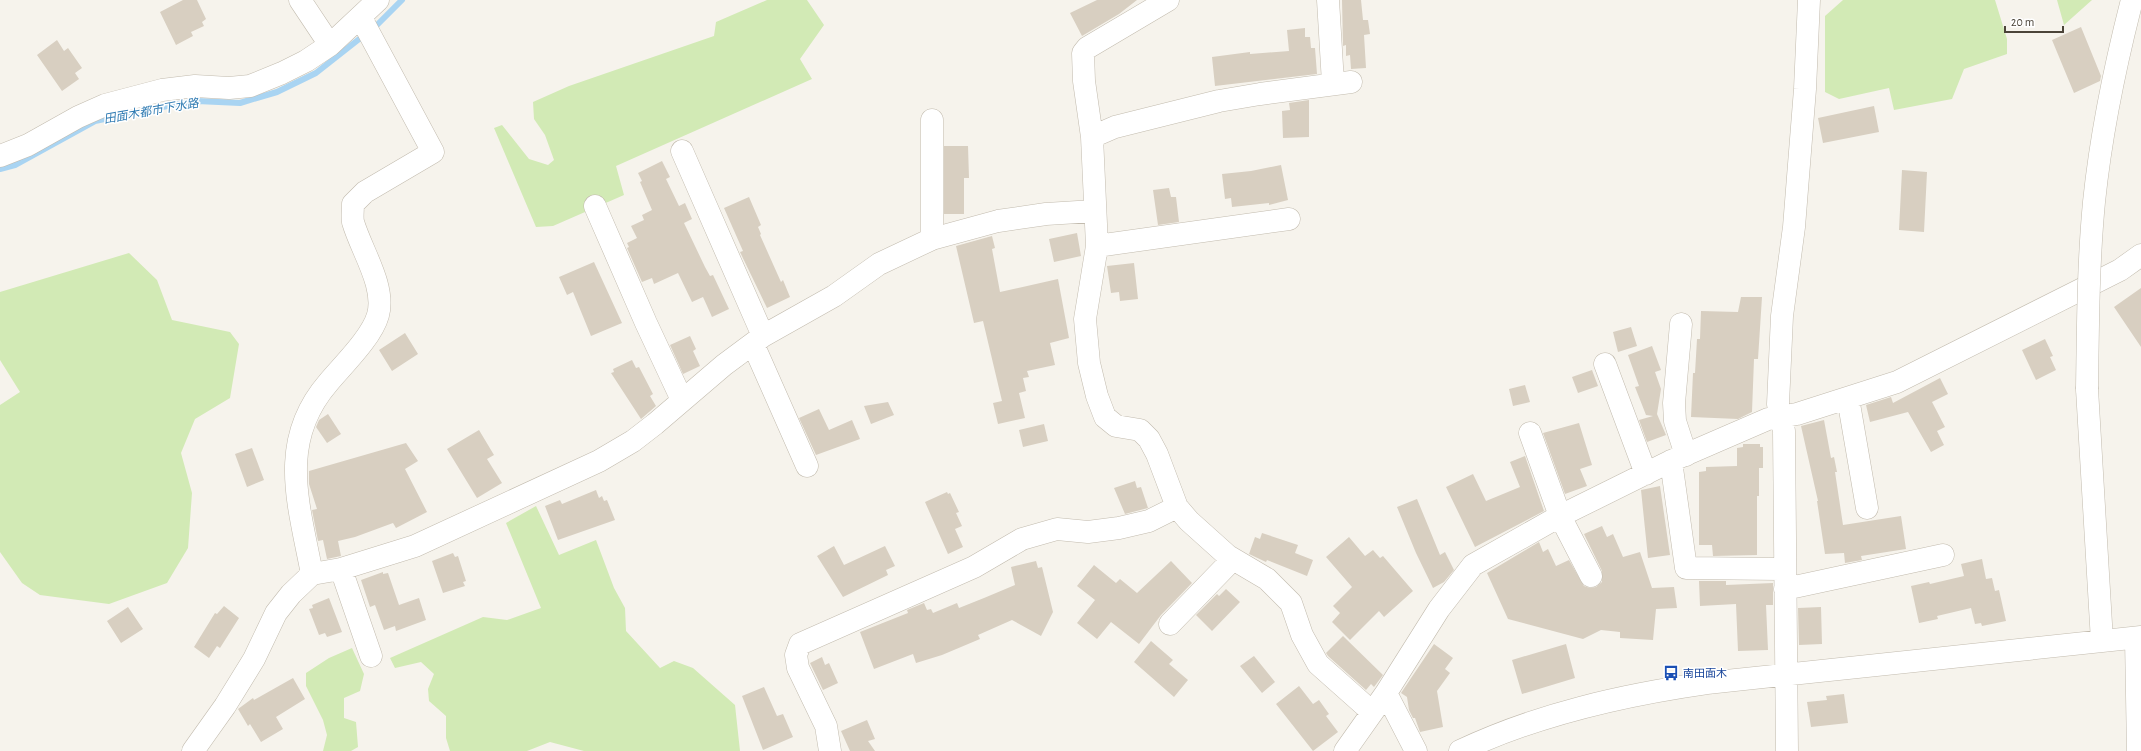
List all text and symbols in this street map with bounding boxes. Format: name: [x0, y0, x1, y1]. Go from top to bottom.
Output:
scale bar: [2005, 8, 2063, 34]
text: 20 m: [2011, 16, 2034, 28]
water label: 田面木都市下水路: [103, 96, 200, 125]
bus stop icon: 南田面木: [1662, 664, 1680, 682]
place label: 南田面木: [1683, 668, 1727, 679]

